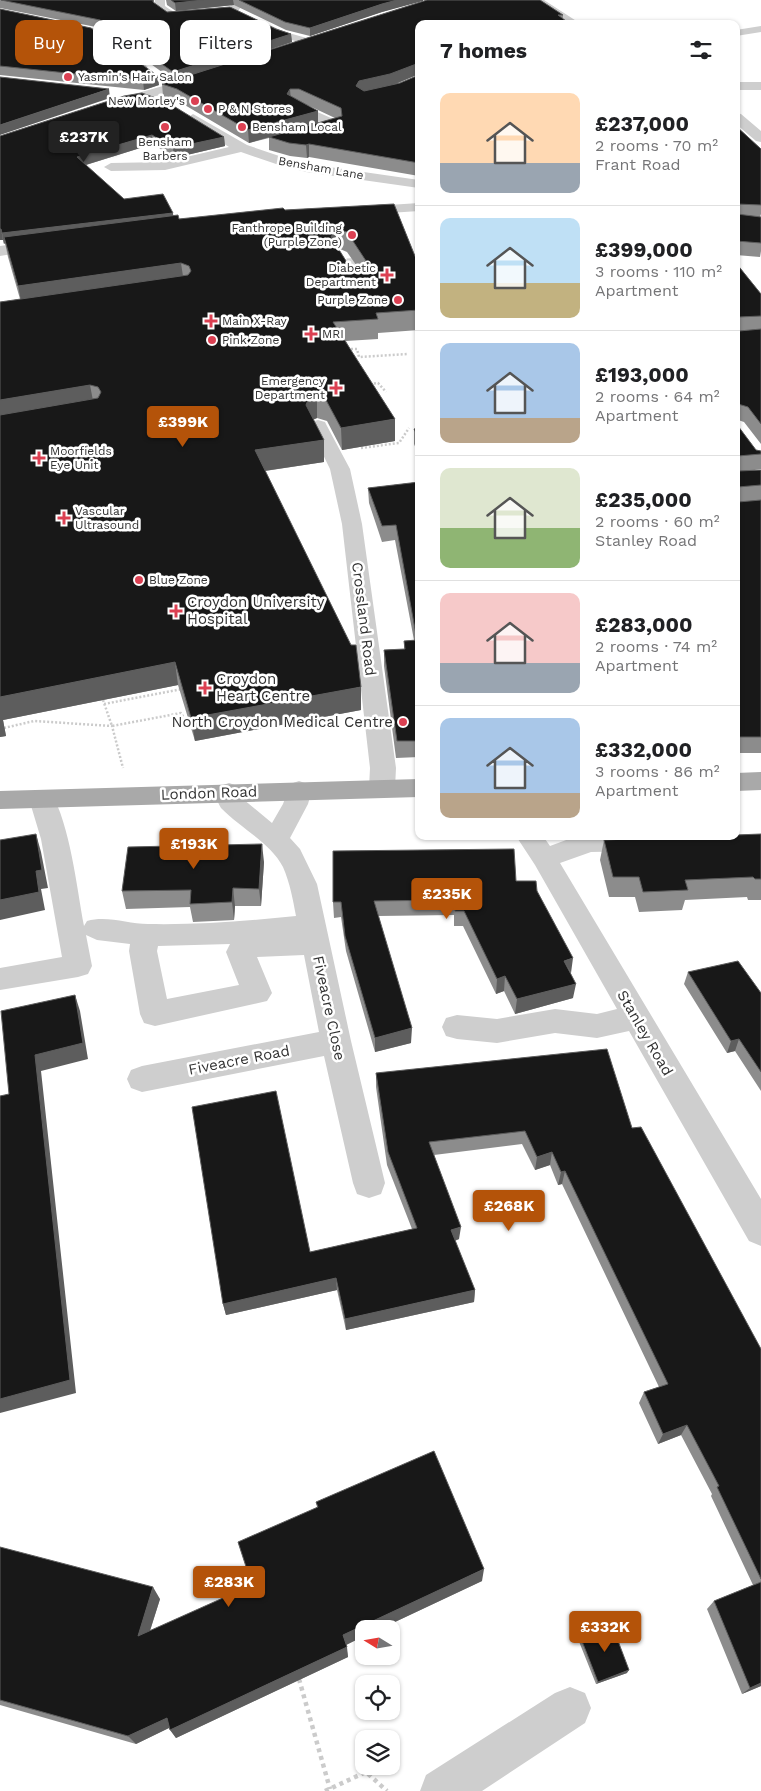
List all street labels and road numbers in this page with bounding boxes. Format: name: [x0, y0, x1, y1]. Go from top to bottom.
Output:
street label: Bensham Lane: [277, 154, 365, 182]
street label: Crossland Road: [348, 561, 380, 677]
street label: London Road: [160, 782, 258, 804]
street label: Fiveacre Close: [309, 954, 349, 1062]
street label: Stanley Road: [613, 987, 677, 1079]
street label: Fiveacre Road: [187, 1041, 291, 1079]

